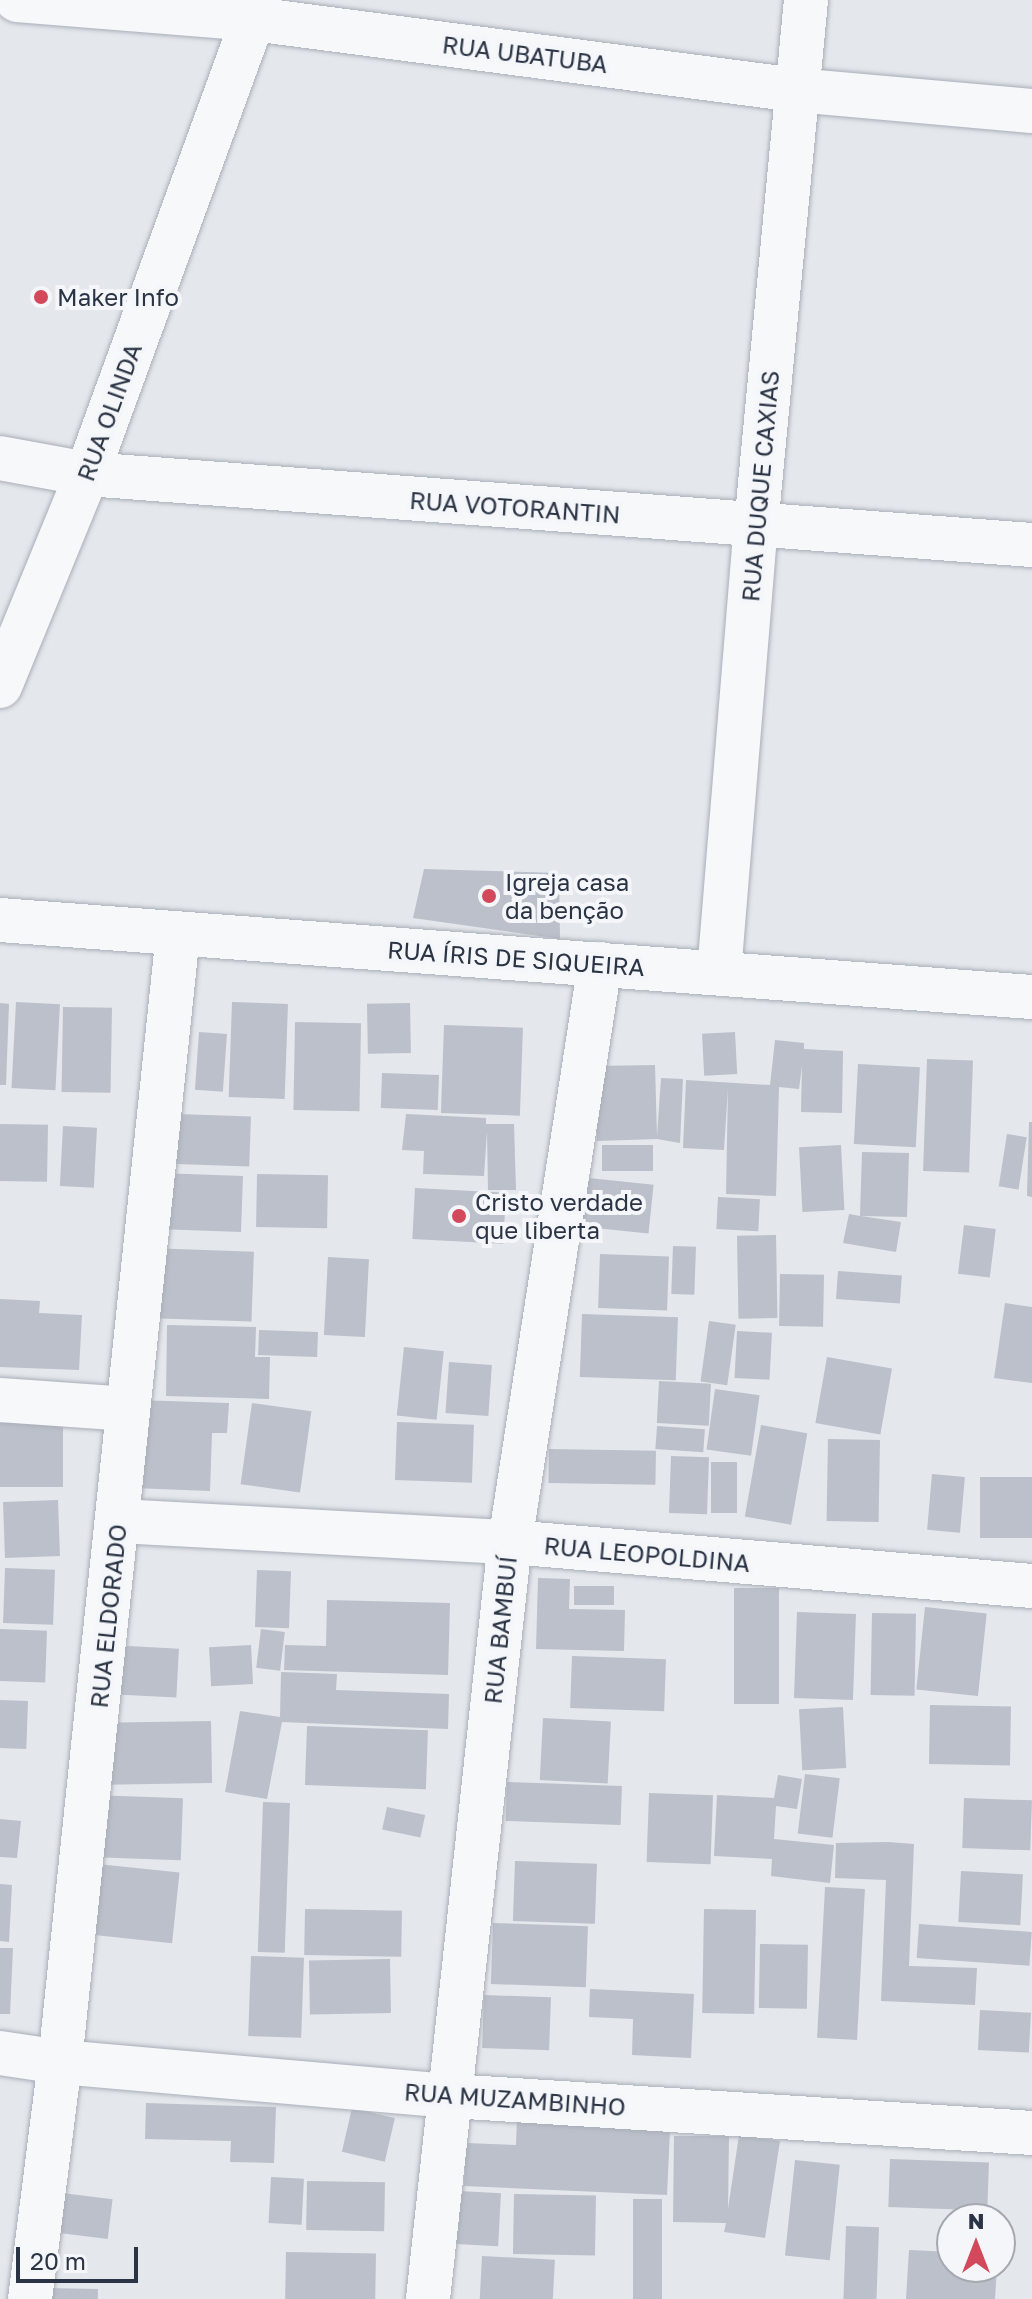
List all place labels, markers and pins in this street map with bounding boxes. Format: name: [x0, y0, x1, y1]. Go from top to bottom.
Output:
place label: Maker Info: [57, 283, 179, 311]
marker: Maker Info: [32, 288, 50, 306]
place label: Igreja casa da benção: [505, 868, 629, 924]
marker: Igreja casa da benção: [480, 887, 498, 905]
place label: Cristo verdade que liberta: [475, 1188, 643, 1244]
marker: Cristo verdade que liberta: [450, 1207, 468, 1225]

